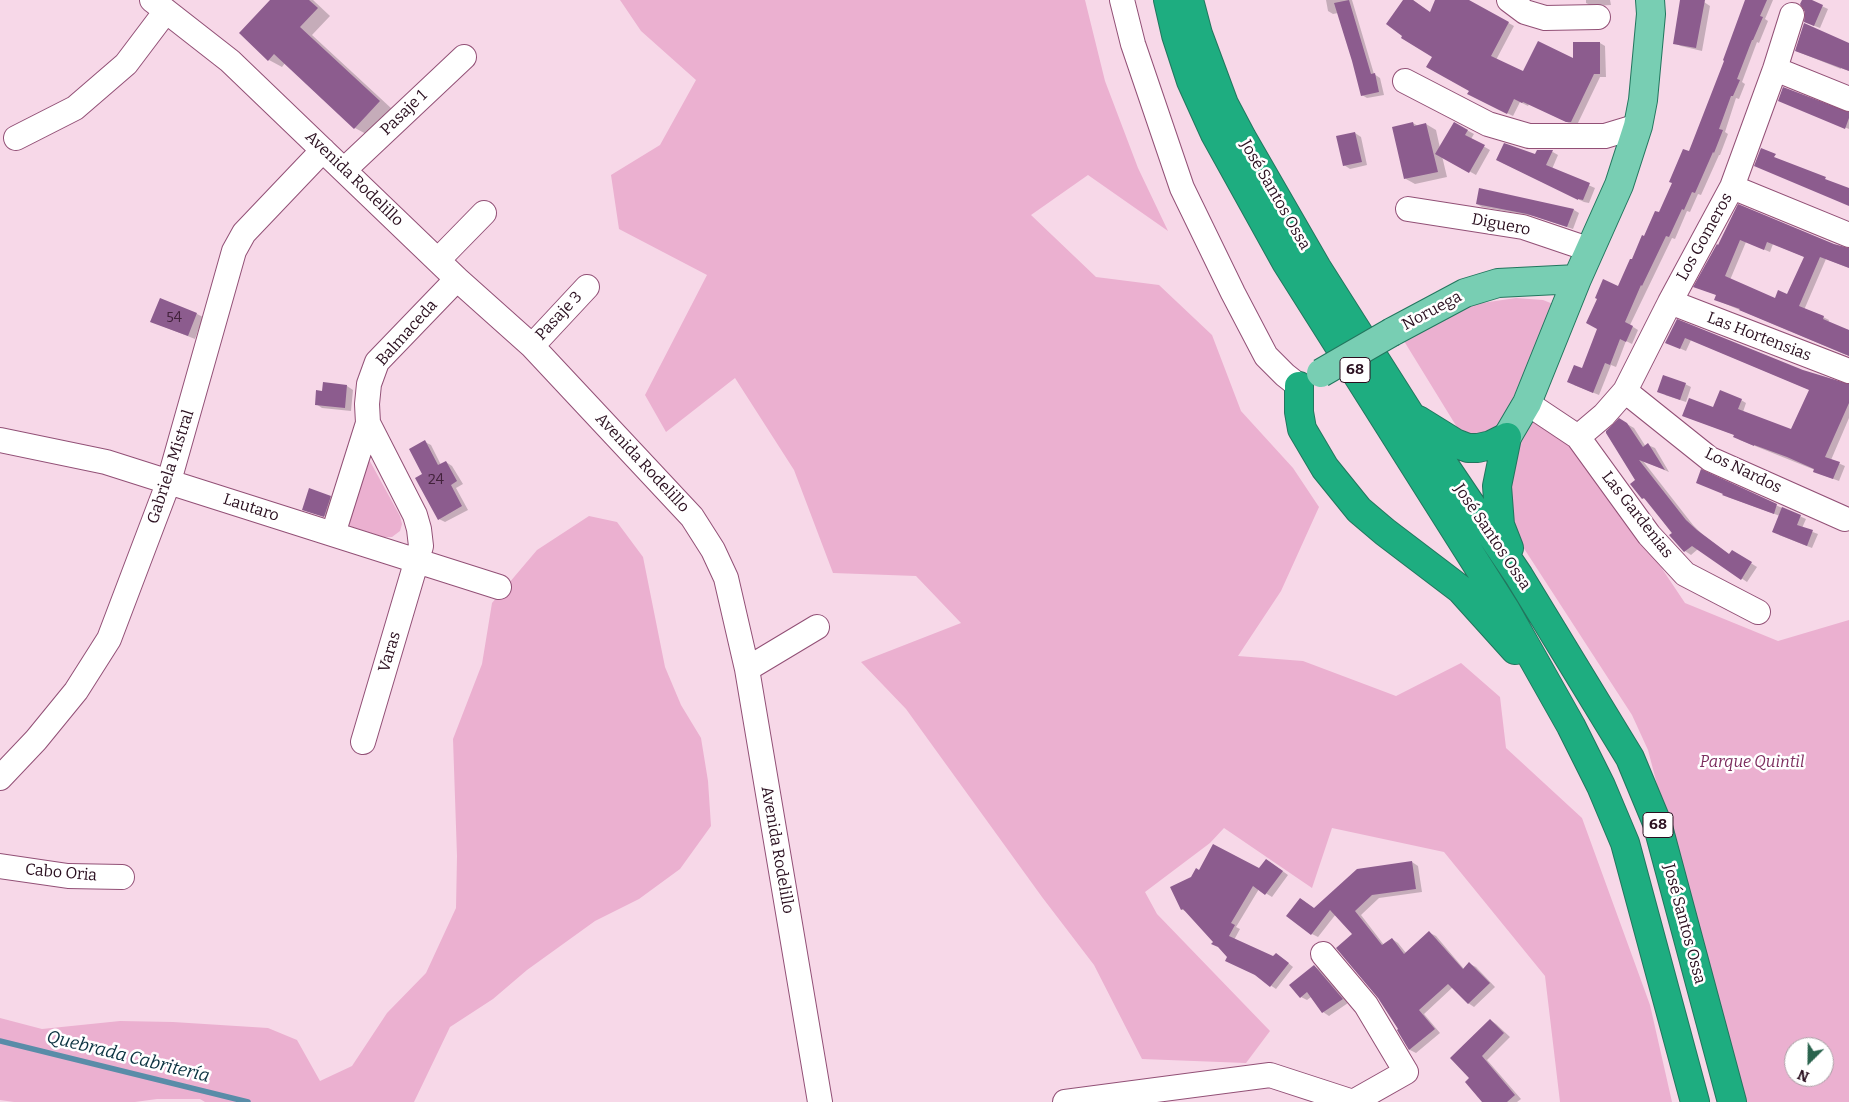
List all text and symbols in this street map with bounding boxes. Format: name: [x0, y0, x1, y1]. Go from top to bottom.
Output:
street label: Pasaje 1: [377, 86, 431, 140]
street label: Avenida Rodelillo: [301, 127, 407, 231]
street label: José Santos Ossa: [1236, 137, 1314, 253]
street label: Los Gomeros: [1673, 190, 1737, 284]
street label: Diguero: [1470, 210, 1532, 240]
street label: Noruega: [1399, 287, 1465, 335]
street label: Pasaje 3: [532, 288, 586, 344]
street label: Balmaceda: [372, 296, 442, 370]
street label: Las Hortensias: [1704, 308, 1814, 366]
house number: 54: [166, 310, 182, 326]
road number: 68: [1340, 358, 1370, 382]
street label: Gabriela Mistral: [144, 408, 198, 526]
street label: Avenida Rodelillo: [591, 409, 693, 517]
street label: Los Nardos: [1702, 444, 1784, 498]
street label: Las Gardenias: [1597, 468, 1677, 562]
house number: 24: [428, 472, 444, 488]
street label: José Santos Ossa: [1450, 480, 1534, 594]
street label: Lautaro: [221, 490, 281, 526]
street label: Varas: [375, 629, 405, 675]
park label: Parque Quintil: [1700, 753, 1804, 773]
street label: Avenida Rodelillo: [756, 785, 798, 915]
road number: 68: [1643, 812, 1673, 838]
street label: Cabo Oria: [24, 860, 98, 886]
street label: José Santos Ossa: [1659, 862, 1709, 986]
water label: Quebrada Cabritería: [44, 1026, 212, 1088]
north arrow: [1784, 1037, 1834, 1087]
text: N: [1795, 1065, 1812, 1085]

